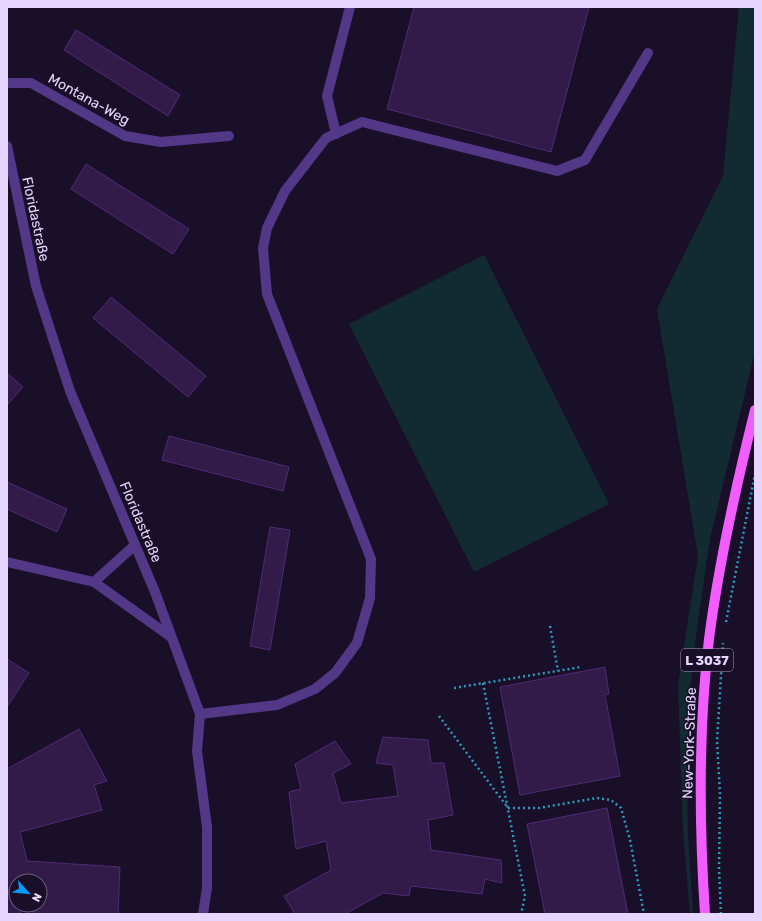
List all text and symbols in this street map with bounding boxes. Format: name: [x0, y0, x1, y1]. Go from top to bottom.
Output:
street label: Montana-Weg: [45, 70, 132, 129]
street label: Floridastraße: [18, 175, 53, 263]
street label: Floridastraße: [116, 479, 165, 565]
road number: L 3037: [681, 649, 733, 671]
street label: New-York-Straße: [679, 687, 700, 799]
north arrow: [8, 873, 48, 913]
text: N: [29, 891, 44, 904]

